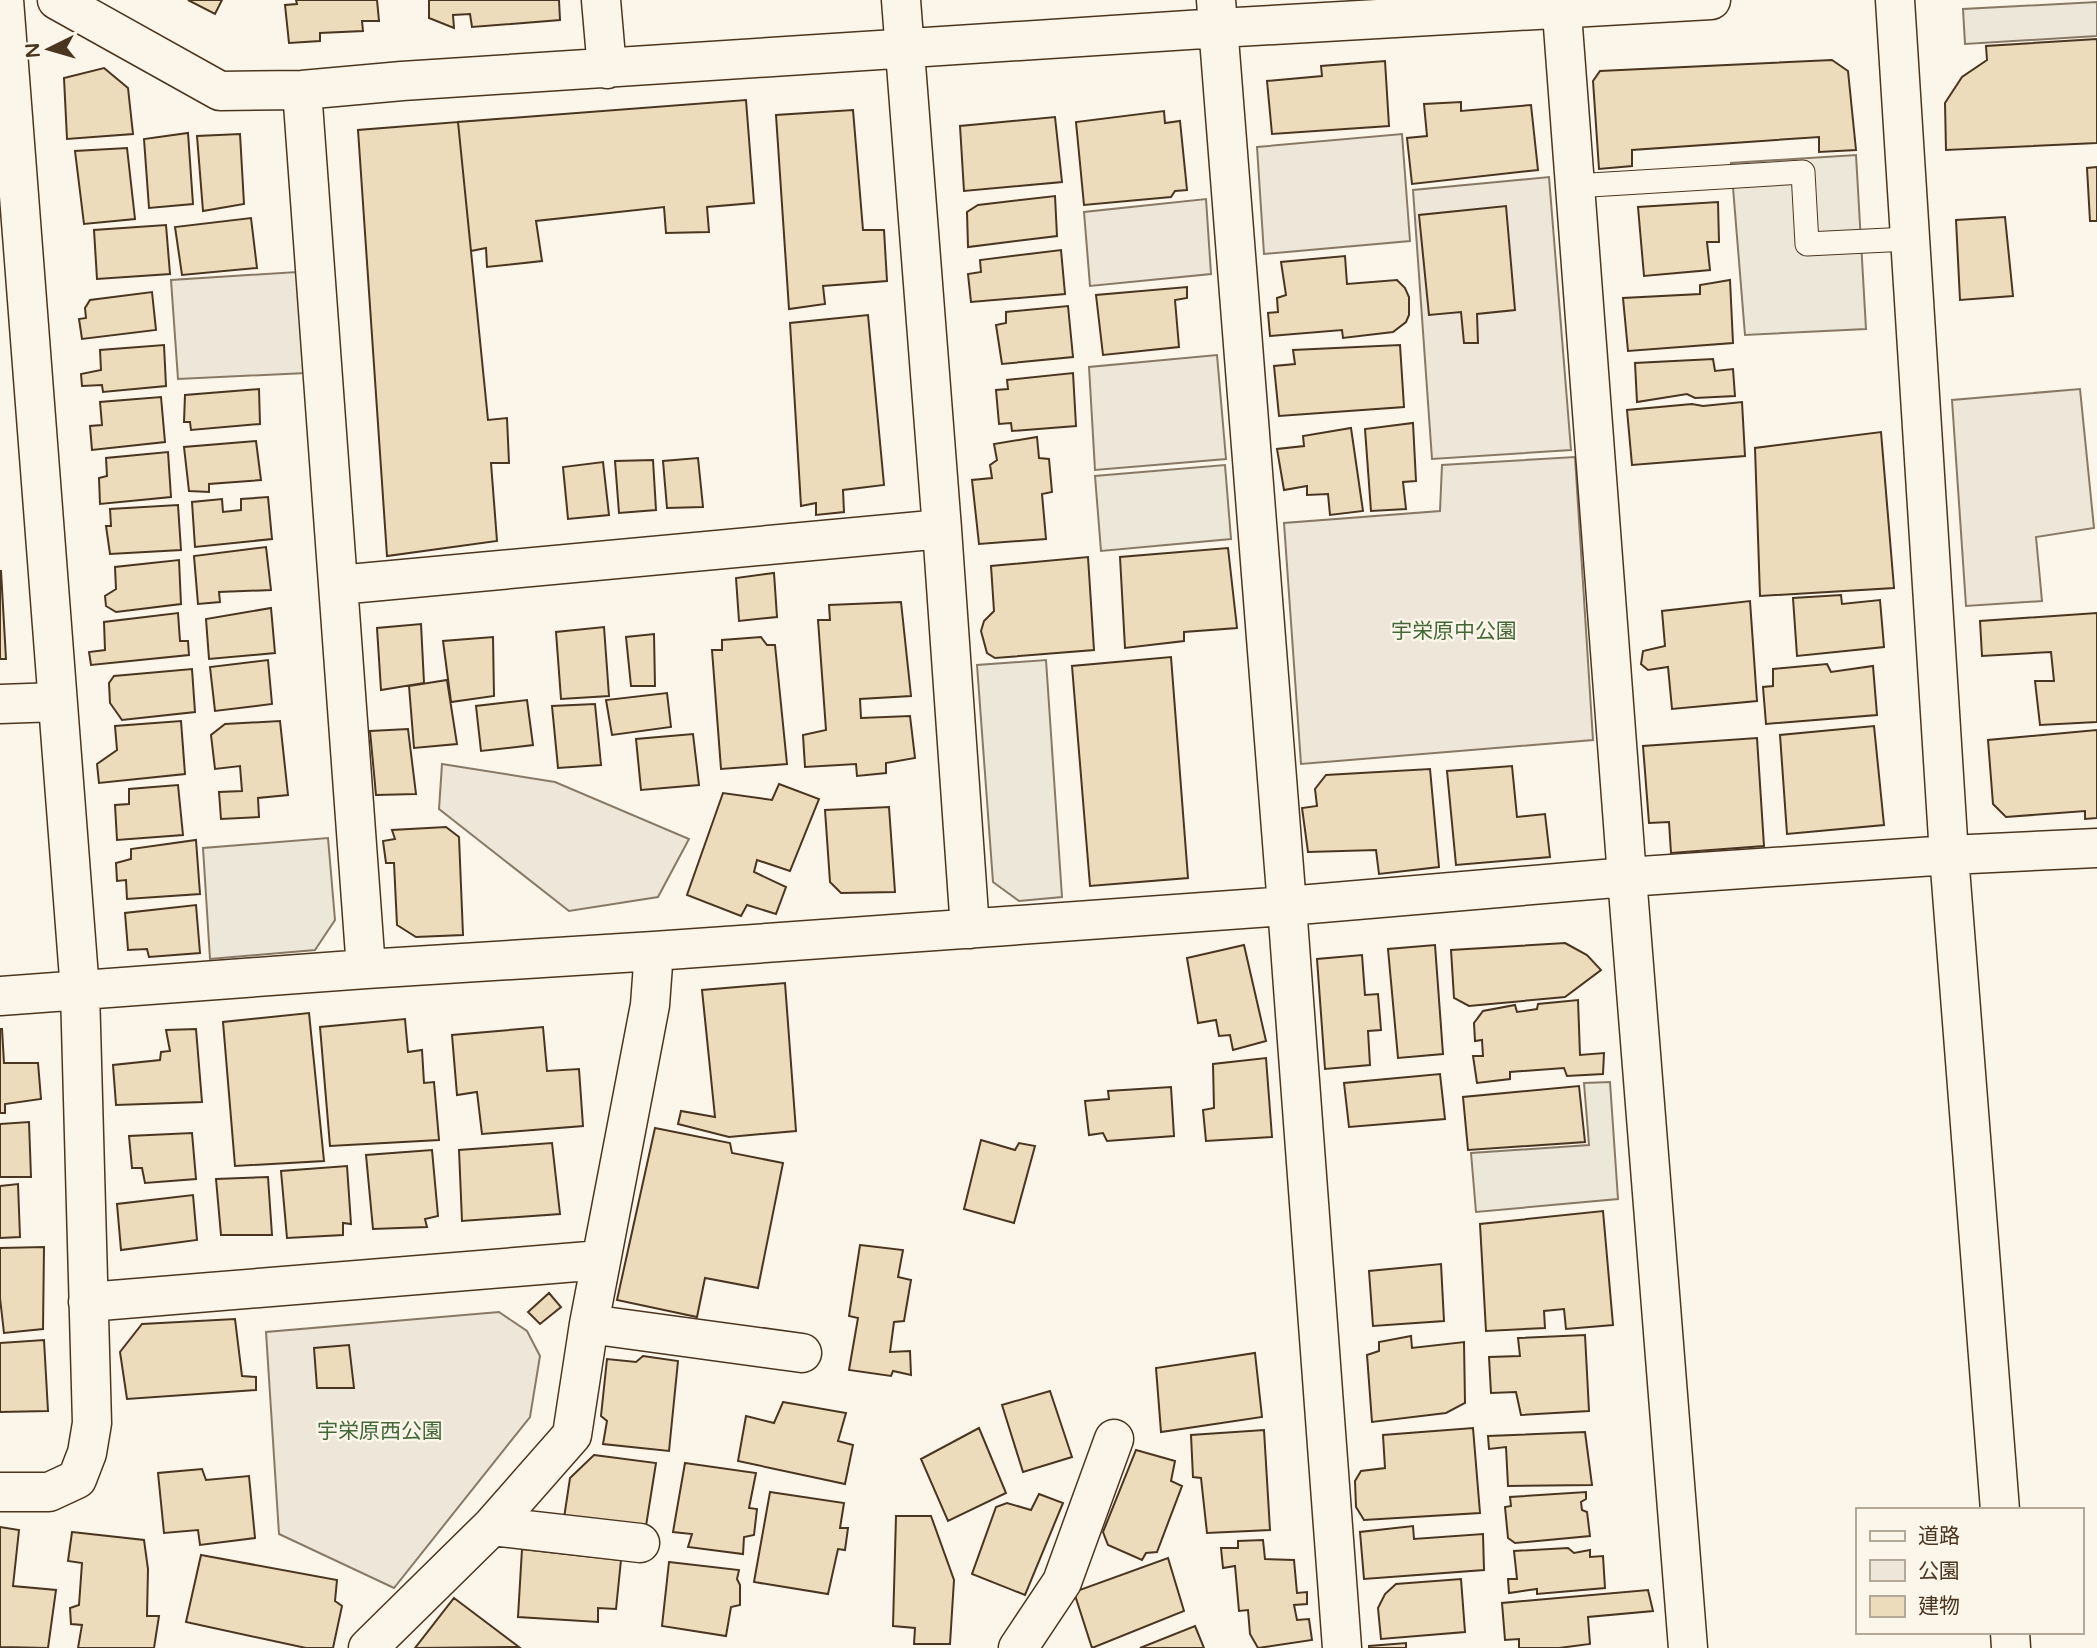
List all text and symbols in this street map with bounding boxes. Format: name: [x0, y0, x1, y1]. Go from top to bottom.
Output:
north arrow: [14, 14, 84, 84]
text: N: [21, 42, 45, 59]
park label: 宇栄原中公園: [1391, 619, 1517, 644]
park label: 宇栄原西公園: [317, 1419, 443, 1444]
legend: [1856, 1508, 2083, 1634]
text: 道路: [1918, 1524, 1960, 1549]
text: 公園: [1918, 1559, 1960, 1584]
text: 建物: [1918, 1594, 1960, 1619]

